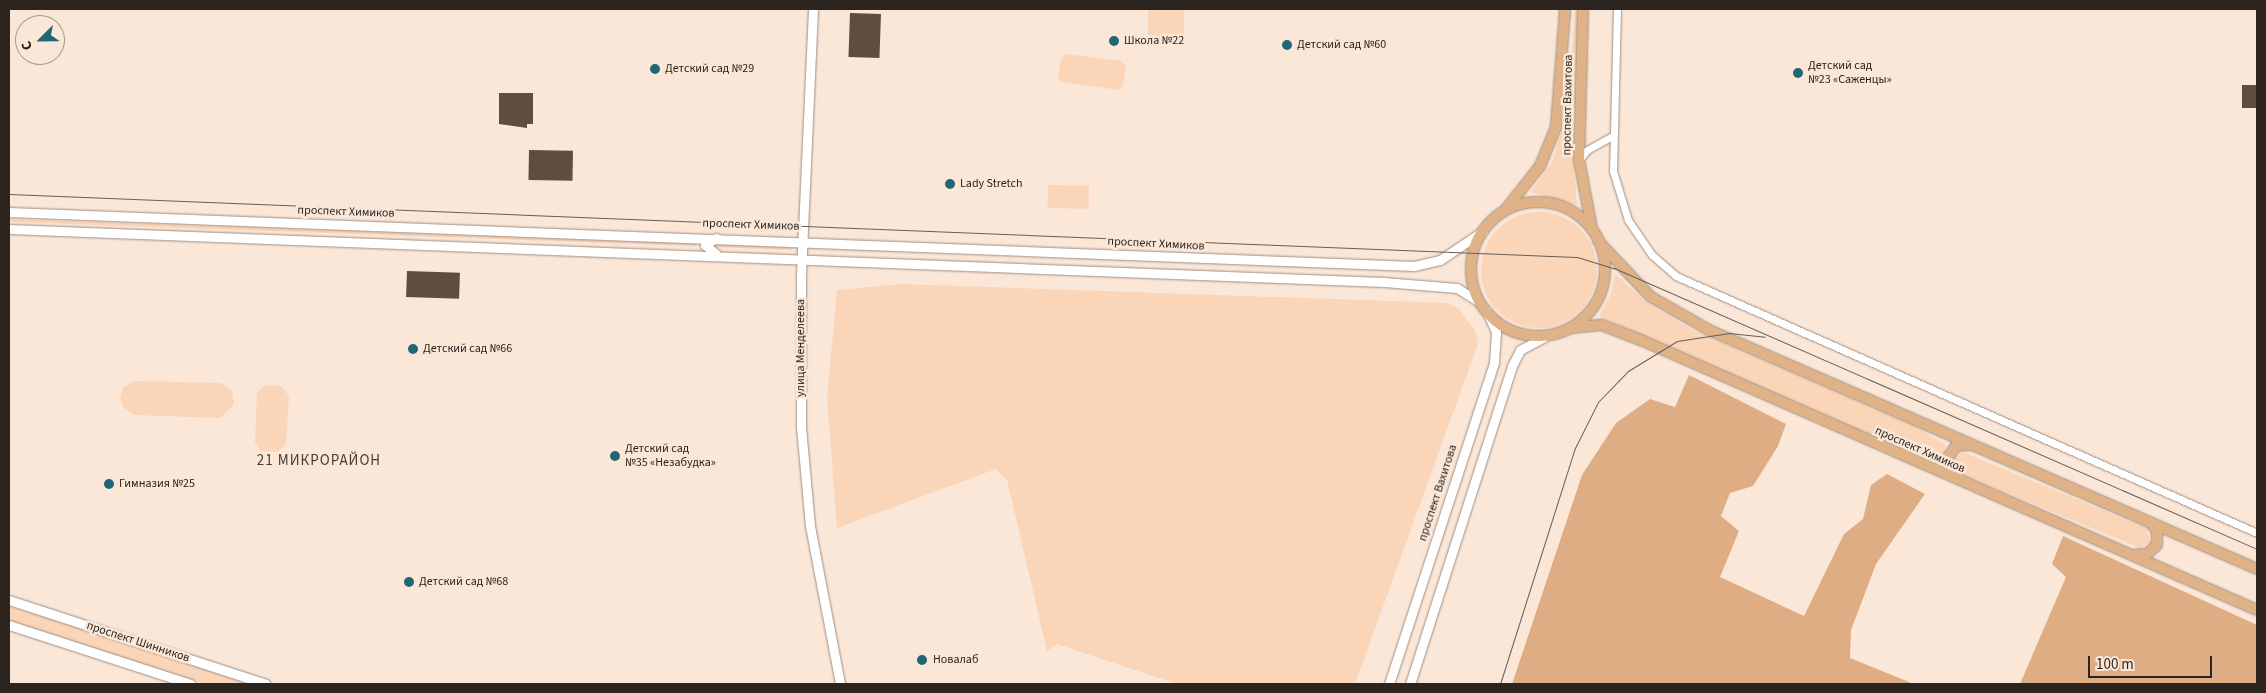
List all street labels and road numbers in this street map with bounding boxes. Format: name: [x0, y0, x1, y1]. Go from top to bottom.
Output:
street label: проспект Вахитова: [1560, 55, 1576, 155]
street label: проспект Химиков: [297, 203, 395, 221]
street label: проспект Химиков: [702, 216, 800, 234]
street label: проспект Химиков: [1107, 234, 1205, 254]
street label: улица Менделеева: [794, 299, 808, 397]
street label: проспект Химиков: [1873, 424, 1967, 476]
street label: проспект Вахитова: [1416, 443, 1460, 543]
street label: проспект Шинников: [85, 619, 191, 665]

